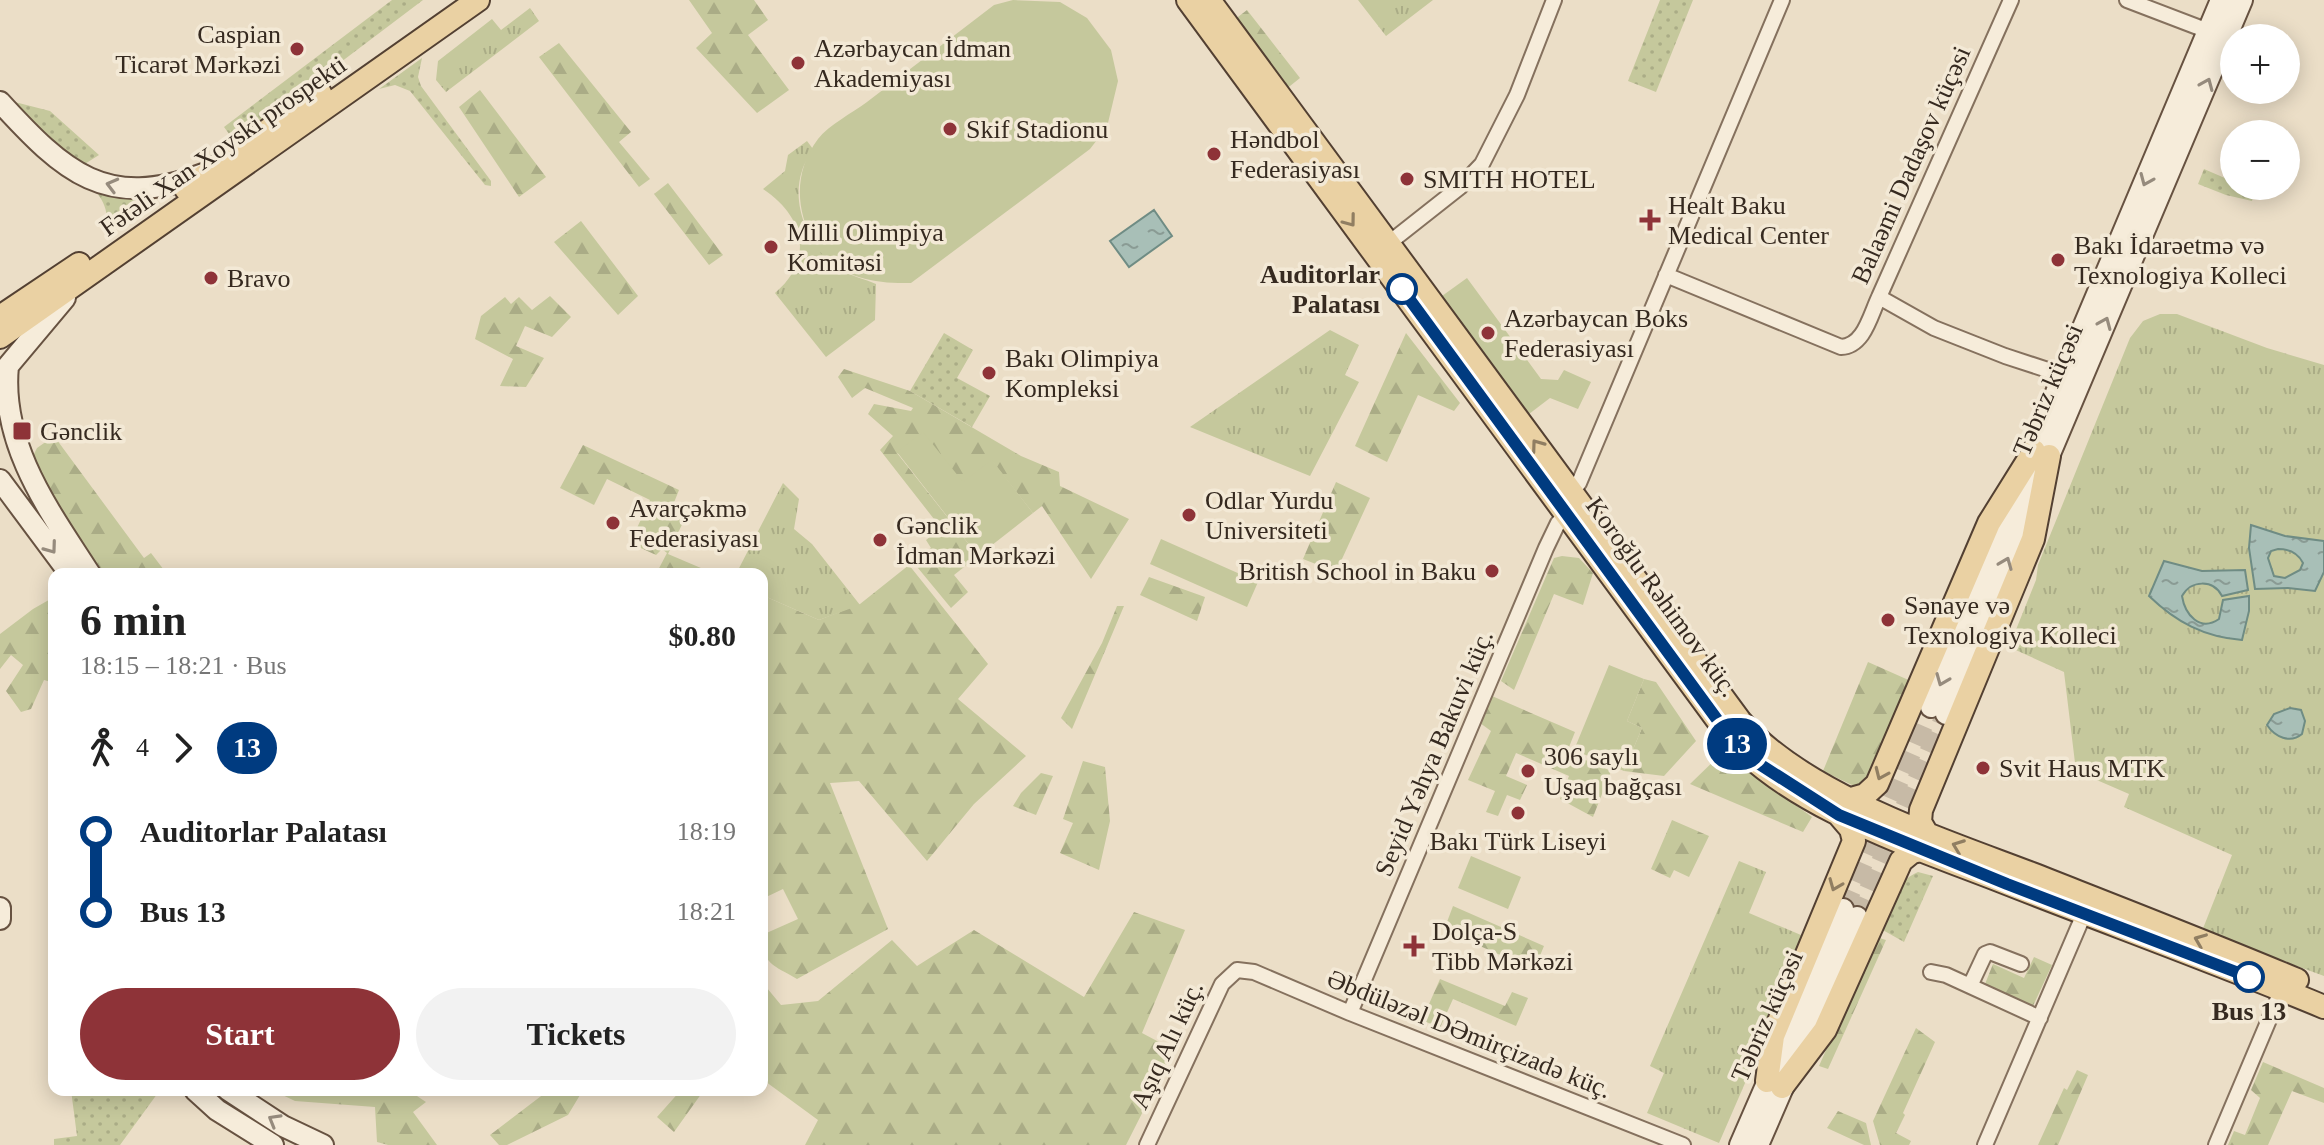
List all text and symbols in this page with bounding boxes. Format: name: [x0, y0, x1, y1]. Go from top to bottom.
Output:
place label: Caspian Ticarət Mərkəzi: [115, 20, 281, 79]
map controls: [2220, 24, 2300, 200]
button: +: [2220, 24, 2300, 104]
place label: Azərbaycan İdman Akademiyası: [814, 34, 1011, 93]
marker: Caspian Ticarət Mərkəzi: [288, 40, 306, 58]
street label: Balaəmi Dadaşov küçəsi: [1845, 42, 1977, 288]
street label: Fətəli Xan Xoyski prospekti: [94, 50, 352, 242]
marker: Azərbaycan İdman Akademiyası: [789, 54, 807, 72]
one-way arrow: [2197, 78, 2213, 92]
place label: Skif Stadionu: [966, 115, 1108, 144]
marker: Skif Stadionu: [941, 120, 959, 138]
button: −: [2220, 120, 2300, 200]
place label: Həndbol Federasiyası: [1230, 125, 1360, 184]
marker: Həndbol Federasiyası: [1205, 145, 1223, 163]
place label: SMITH HOTEL: [1423, 165, 1596, 194]
marker: SMITH HOTEL: [1398, 170, 1416, 188]
one-way arrow: [2139, 172, 2155, 186]
one-way arrow: [105, 178, 119, 195]
place label: Healt Baku Medical Center: [1668, 191, 1829, 250]
marker: Healt Baku Medical Center: [1639, 209, 1661, 231]
one-way arrow: [1341, 212, 1355, 227]
place label: Milli Olimpiya Komitəsi: [787, 218, 944, 277]
place label: Bakı İdarəetmə və Texnologiya Kolleci: [2074, 231, 2287, 290]
marker: Milli Olimpiya Komitəsi: [762, 238, 780, 256]
marker: Bakı İdarəetmə və Texnologiya Kolleci: [2049, 251, 2067, 269]
place label: Auditorlar Palatası: [1260, 260, 1380, 319]
place label: Bravo: [227, 264, 291, 293]
marker: Bravo: [202, 269, 220, 287]
marker: Auditorlar Palatası: [1387, 274, 1417, 304]
place label: Azərbaycan Boks Federasiyası: [1504, 304, 1688, 363]
one-way arrow: [2095, 317, 2111, 331]
street label: Təbriz küçəsi: [2007, 320, 2089, 460]
marker: Azərbaycan Boks Federasiyası: [1479, 324, 1497, 342]
place label: Bakı Olimpiya Kompleksi: [1005, 344, 1159, 403]
marker: Bakı Olimpiya Kompleksi: [980, 364, 998, 382]
place label: Gənclik: [40, 417, 122, 446]
marker: Gənclik: [11, 420, 33, 442]
one-way arrow: [1533, 439, 1547, 453]
place label: Odlar Yurdu Universiteti: [1205, 486, 1333, 545]
street label: Koroğlu Rəhimov küç.: [1580, 492, 1744, 702]
place label: Avarçəkmə Federasiyası: [629, 494, 759, 553]
marker: Odlar Yurdu Universiteti: [1180, 506, 1198, 524]
place label: Gənclik İdman Mərkəzi: [896, 511, 1056, 570]
marker: Avarçəkmə Federasiyası: [604, 514, 622, 532]
marker: Gənclik İdman Mərkəzi: [871, 531, 889, 549]
one-way arrow: [42, 539, 56, 554]
place label: British School in Baku: [1238, 557, 1476, 586]
one-way arrow: [1996, 557, 2013, 571]
marker: British School in Baku: [1483, 562, 1501, 580]
place label: Sənaye və Texnologiya Kolleci: [1904, 591, 2117, 650]
text: 6 min: [80, 596, 186, 645]
marker: Sənaye və Texnologiya Kolleci: [1879, 611, 1897, 629]
text: $0.80: [669, 619, 736, 652]
street label: Seyid Yəhya Bakuvi küç.: [1369, 625, 1499, 881]
text: 18:15 – 18:21 · Bus: [80, 651, 287, 680]
one-way arrow: [1935, 672, 1951, 686]
line badge: 13: [1701, 718, 1773, 770]
icon: walk: [80, 726, 124, 770]
icon: forward: [161, 726, 205, 770]
text: 13: [1723, 728, 1751, 759]
text: 13: [233, 732, 261, 763]
text: 4: [136, 733, 149, 762]
place label: 306 saylı Uşaq bağçası: [1544, 742, 1682, 801]
place label: Svit Haus MTK: [1999, 754, 2165, 783]
marker: Svit Haus MTK: [1974, 759, 1992, 777]
marker: 306 saylı Uşaq bağçası: [1519, 762, 1537, 780]
one-way arrow: [1875, 766, 1891, 780]
marker: Bakı Türk Liseyi: [1509, 804, 1527, 822]
text: Auditorlar Palatası: [140, 815, 387, 848]
text: 18:19: [677, 817, 736, 846]
place label: Bakı Türk Liseyi: [1429, 827, 1607, 856]
one-way arrow: [1952, 839, 1966, 855]
one-way arrow: [1829, 877, 1845, 891]
text: Bus 13: [140, 895, 226, 928]
text: 18:21: [677, 897, 736, 926]
place label: Dolça-S Tibb Mərkəzi: [1432, 917, 1573, 976]
one-way arrow: [2194, 933, 2208, 950]
marker: Dolça-S Tibb Mərkəzi: [1403, 935, 1425, 957]
street label: Təbriz küçəsi: [1725, 946, 1809, 1086]
marker: Bus 13: [2234, 962, 2264, 992]
street label: Əbdüləzəl DƏmirçizadə küç.: [1323, 964, 1615, 1104]
street label: Aşıq Alı küç.: [1125, 976, 1209, 1114]
button: Start: [80, 988, 400, 1080]
button: Tickets: [416, 988, 736, 1080]
place label: Bus 13: [2212, 997, 2286, 1026]
one-way arrow: [268, 1114, 283, 1130]

